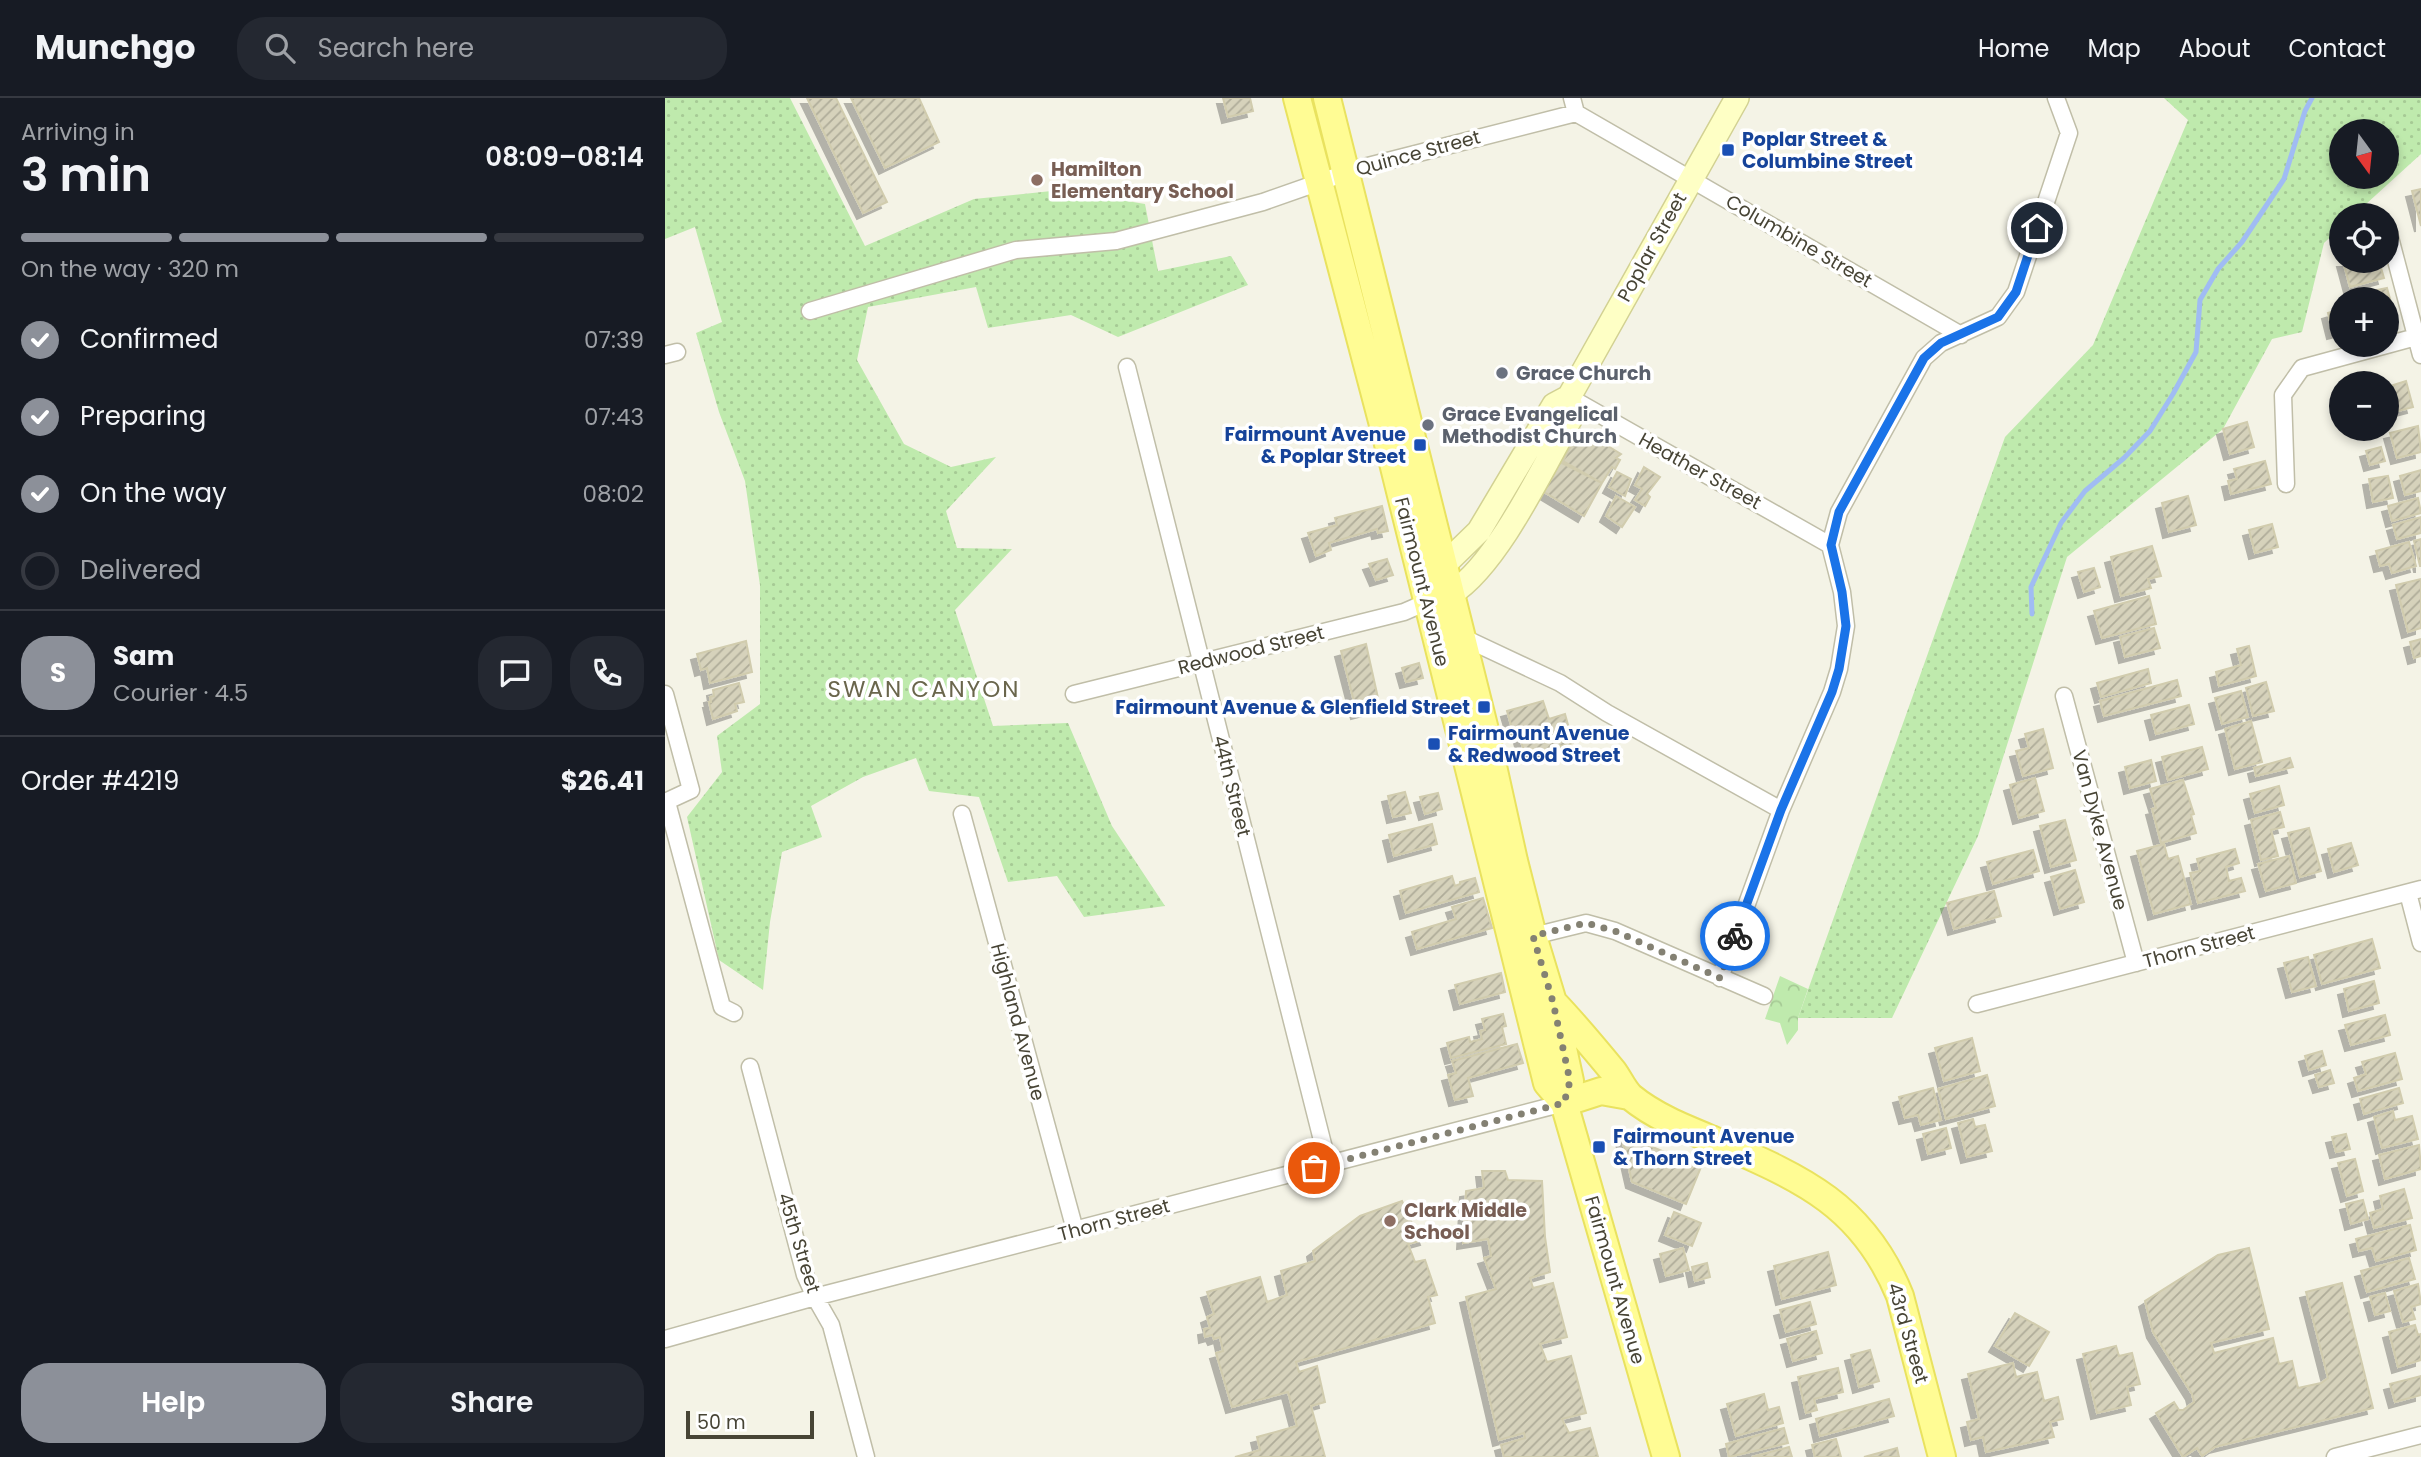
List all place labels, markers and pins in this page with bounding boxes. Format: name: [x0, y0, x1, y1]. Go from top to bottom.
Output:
place label: Poplar Street & Columbine Street: [1742, 126, 1913, 175]
marker: Poplar Street & Columbine Street: [1720, 142, 1736, 158]
place label: Hamilton Elementary School: [1051, 156, 1234, 205]
marker: Hamilton Elementary School: [1029, 172, 1045, 188]
pin: [2007, 198, 2067, 258]
place label: Grace Church: [1516, 360, 1651, 387]
marker: Grace Church: [1494, 365, 1510, 381]
place label: Grace Evangelical Methodist Church: [1442, 401, 1618, 450]
marker: Grace Evangelical Methodist Church: [1420, 417, 1436, 433]
place label: Fairmount Avenue & Poplar Street: [1224, 421, 1406, 470]
marker: Fairmount Avenue & Poplar Street: [1412, 437, 1428, 453]
place label: Fairmount Avenue & Glenfield Street: [1115, 694, 1470, 721]
marker: Fairmount Avenue & Glenfield Street: [1476, 699, 1492, 715]
place label: Fairmount Avenue & Redwood Street: [1448, 720, 1630, 769]
marker: Fairmount Avenue & Redwood Street: [1426, 736, 1442, 752]
place label: Fairmount Avenue & Thorn Street: [1613, 1123, 1795, 1172]
pin: [1284, 1138, 1344, 1198]
marker: Fairmount Avenue & Thorn Street: [1591, 1139, 1607, 1155]
place label: Clark Middle School: [1404, 1197, 1527, 1246]
marker: Clark Middle School: [1382, 1213, 1398, 1229]

